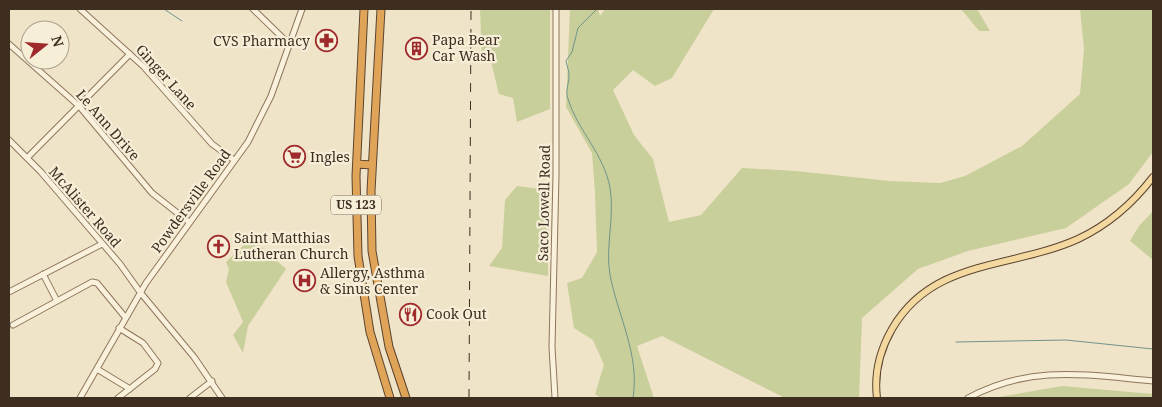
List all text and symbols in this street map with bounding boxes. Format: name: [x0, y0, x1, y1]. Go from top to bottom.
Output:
north arrow: [20, 20, 70, 70]
pharmacy icon: CVS Pharmacy: [314, 29, 338, 53]
place label: Papa Bear Car Wash: [432, 30, 500, 65]
place label: CVS Pharmacy: [213, 31, 310, 50]
text: N: [47, 33, 69, 49]
building icon: Papa Bear Car Wash: [404, 36, 428, 60]
street label: Ginger Lane: [132, 40, 201, 113]
street label: Le Ann Drive: [72, 85, 145, 164]
street label: Saco Lowell Road: [533, 144, 554, 261]
street label: Powdersville Road: [147, 145, 235, 256]
supermarket icon: Ingles: [282, 145, 306, 169]
place label: Ingles: [310, 147, 350, 166]
street label: McAlister Road: [45, 162, 126, 251]
road number: US 123: [331, 196, 381, 214]
place label: Saint Matthias Lutheran Church: [234, 228, 349, 263]
church icon: Saint Matthias Lutheran Church: [206, 234, 230, 258]
place label: Allergy, Asthma & Sinus Center: [320, 263, 425, 298]
hospital icon: Allergy, Asthma & Sinus Center: [292, 269, 316, 293]
restaurant icon: Cook Out: [398, 302, 422, 326]
place label: Cook Out: [426, 304, 487, 323]

